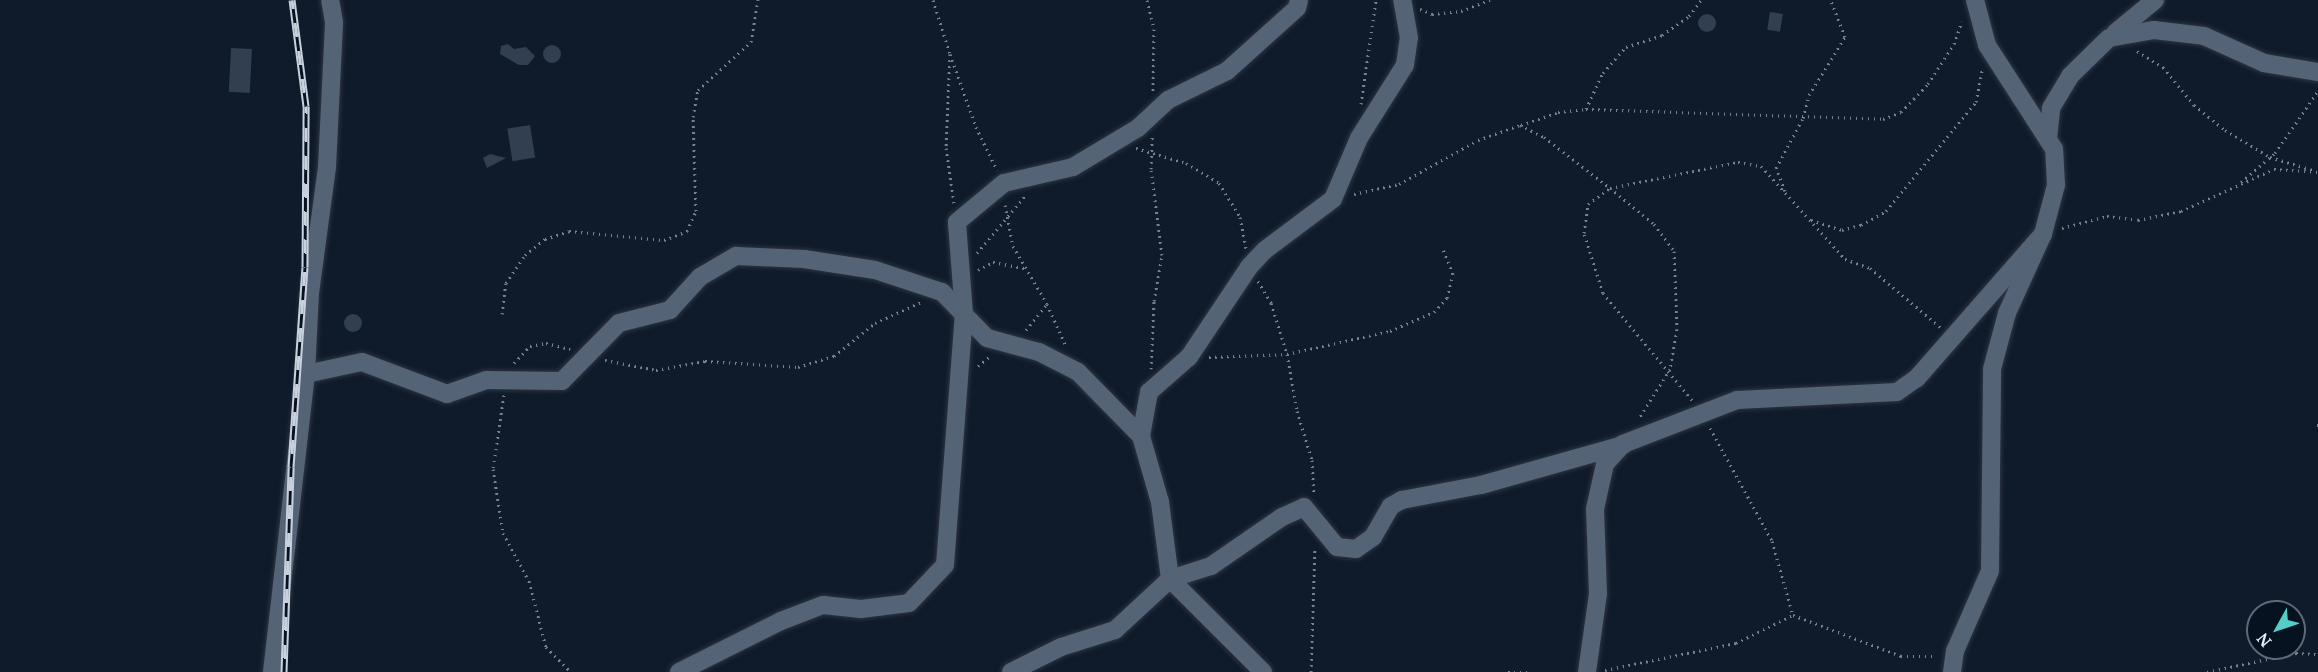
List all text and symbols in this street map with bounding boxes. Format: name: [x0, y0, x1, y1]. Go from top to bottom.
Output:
north arrow: [2246, 600, 2306, 660]
text: N: [2251, 629, 2276, 652]

